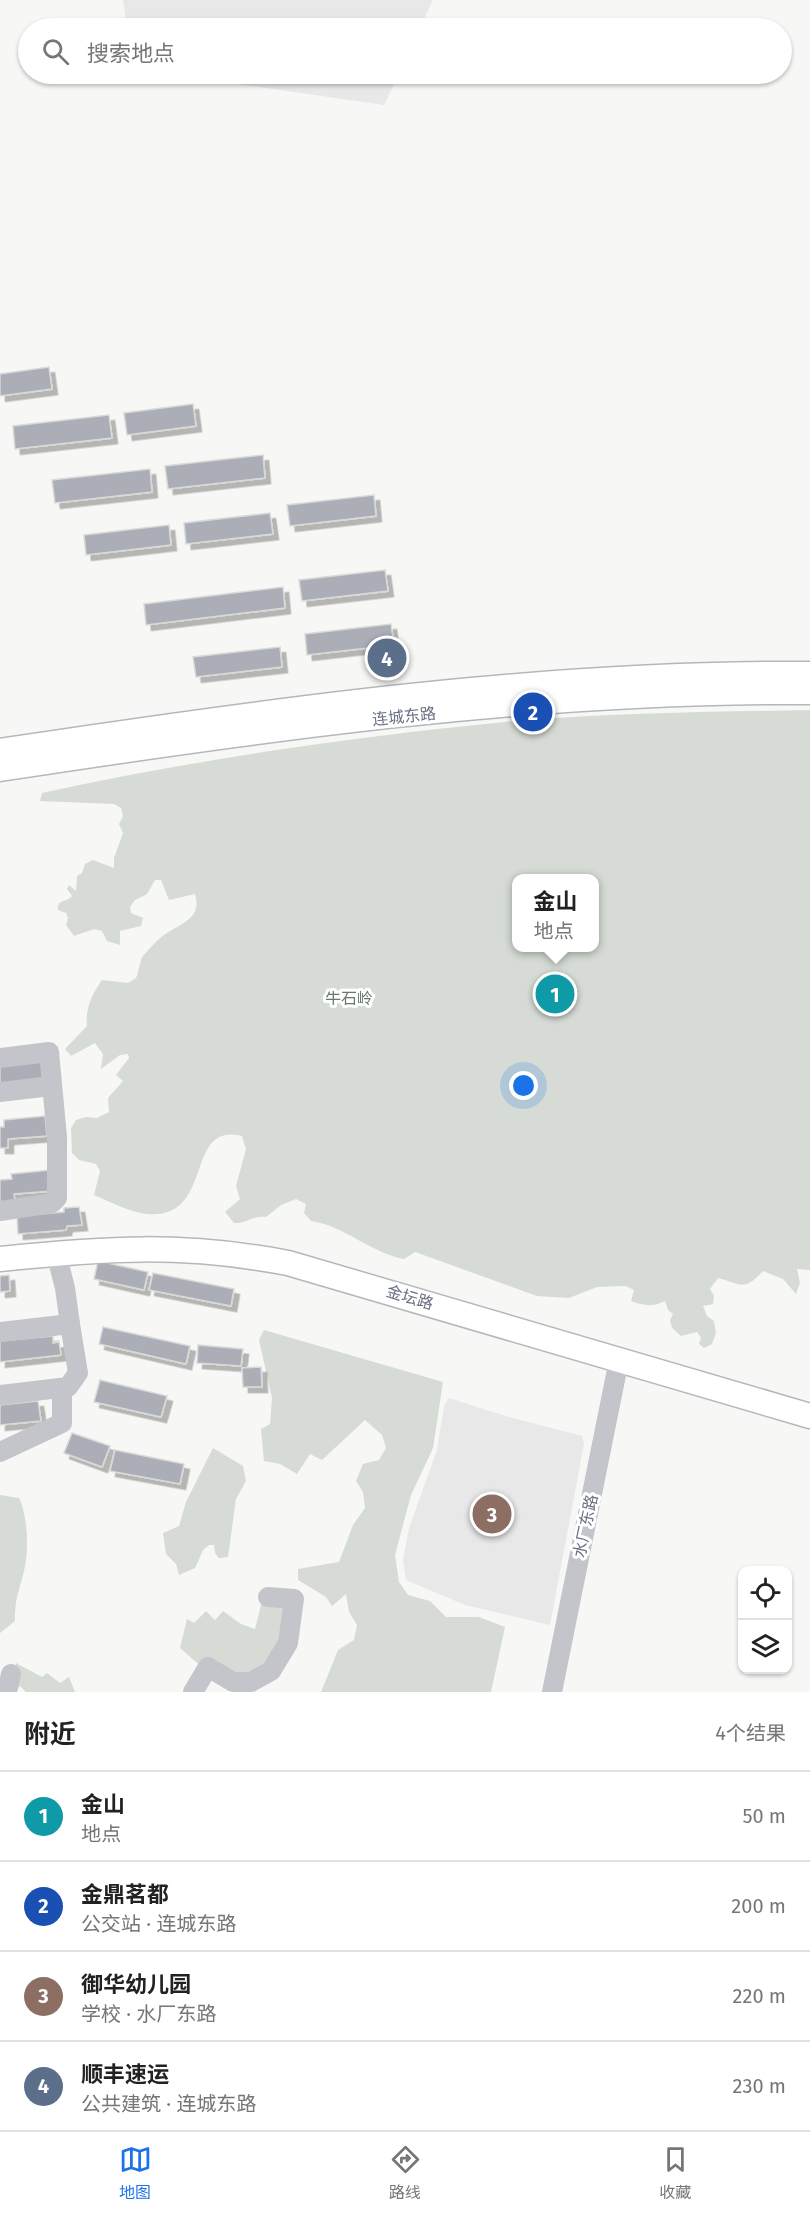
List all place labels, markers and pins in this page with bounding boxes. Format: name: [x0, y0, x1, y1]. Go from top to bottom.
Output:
pin: 4: [368, 636, 406, 680]
pin: 2: [514, 690, 552, 734]
pin: 1: [536, 972, 574, 1016]
pin: 3: [472, 1492, 512, 1537]

